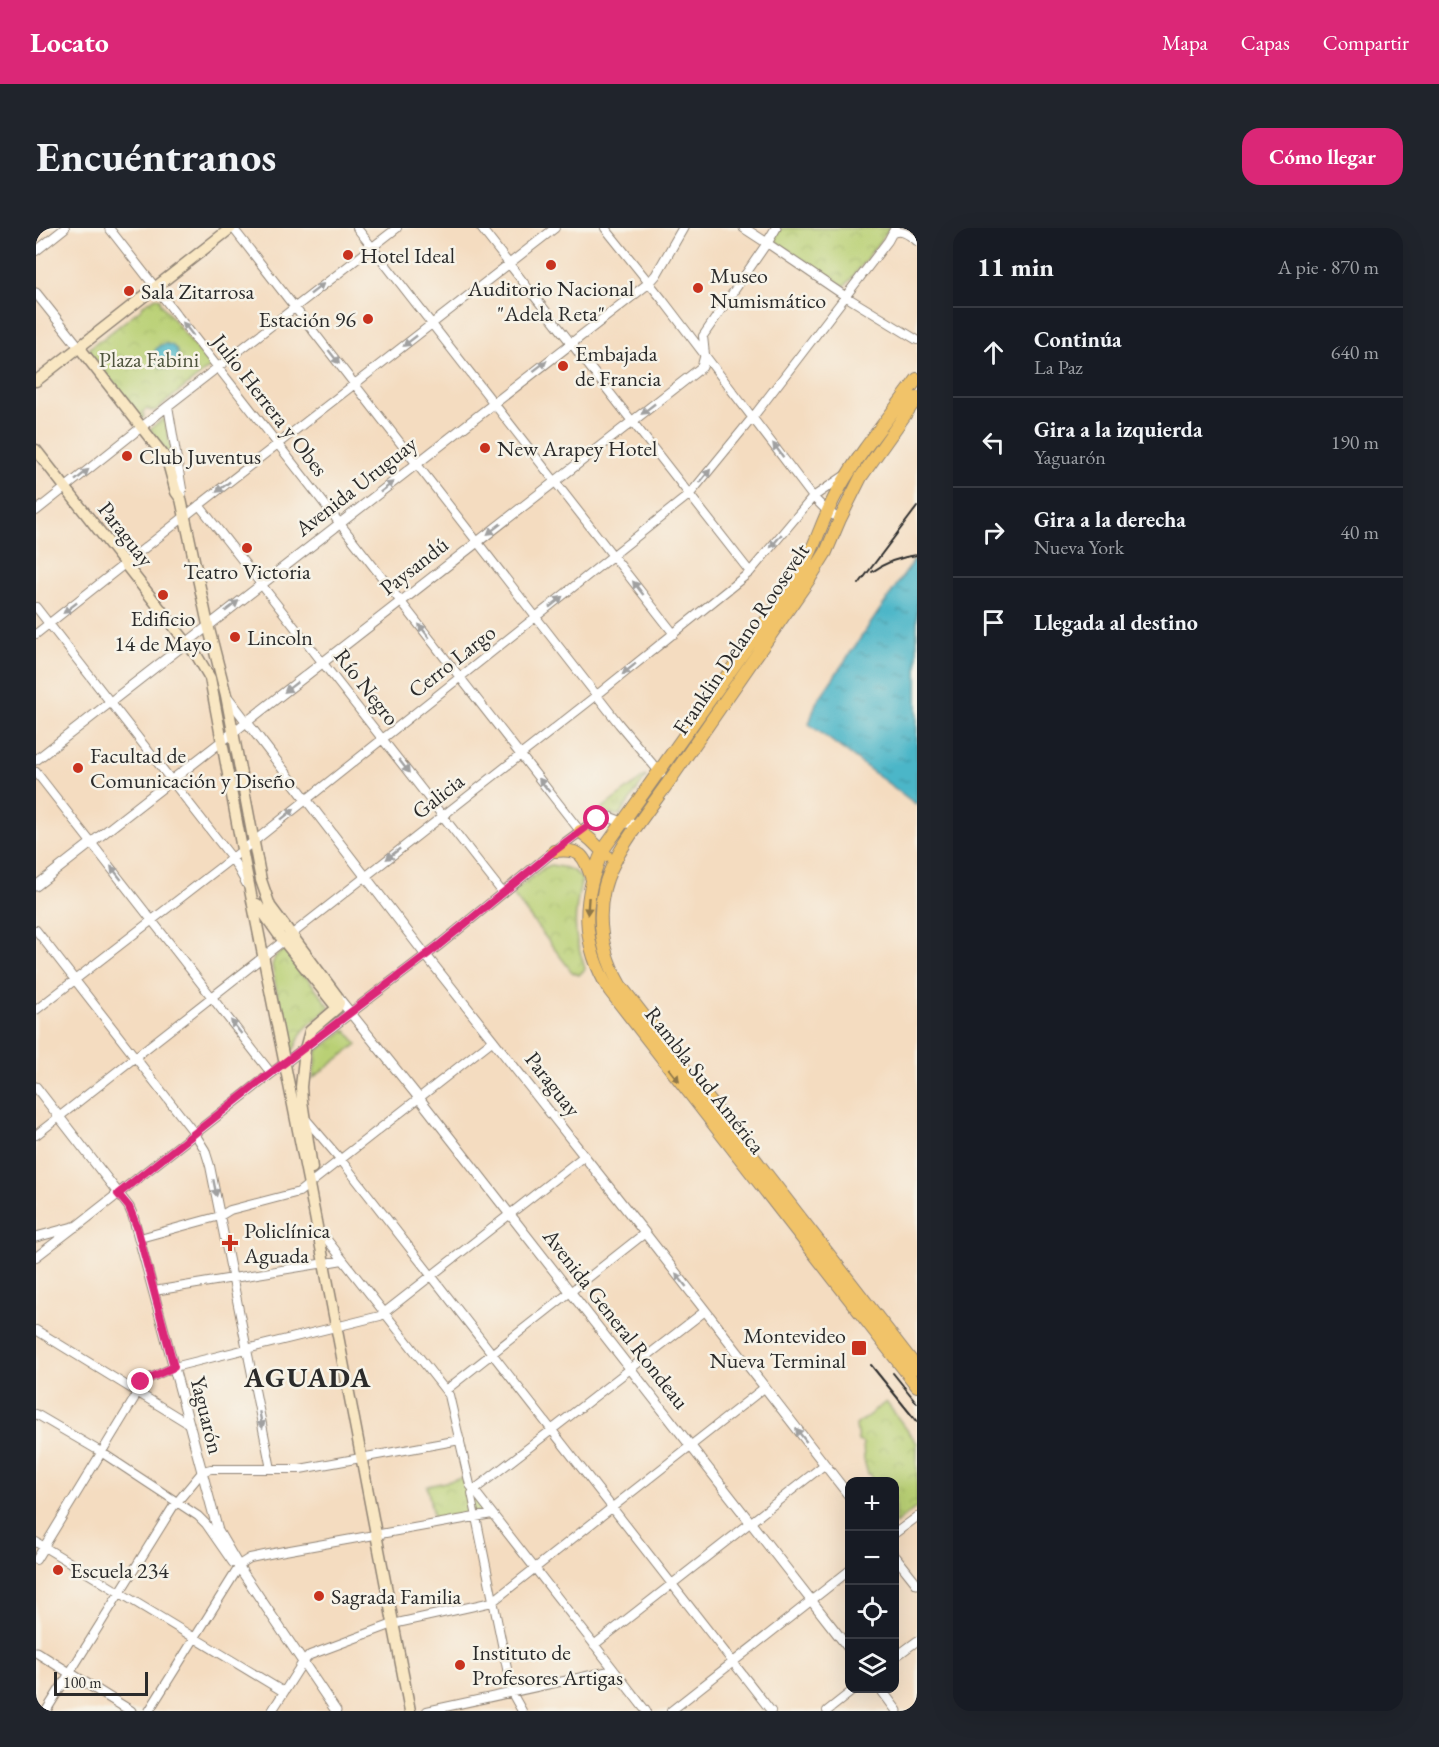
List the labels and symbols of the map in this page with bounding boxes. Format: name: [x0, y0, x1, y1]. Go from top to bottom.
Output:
place label: Hotel Ideal: [360, 241, 455, 270]
marker: Hotel Ideal: [341, 248, 355, 262]
marker: Auditorio Nacional "Adela Reta": [544, 258, 558, 272]
place label: Museo Numismático: [710, 261, 826, 315]
place label: Auditorio Nacional "Adela Reta": [467, 274, 634, 328]
place label: Sala Zitarrosa: [141, 277, 255, 306]
marker: Museo Numismático: [691, 281, 705, 295]
marker: Sala Zitarrosa: [122, 284, 136, 298]
one-way arrow: [310, 284, 325, 296]
place label: Estación 96: [258, 305, 356, 334]
marker: Estación 96: [361, 312, 375, 326]
one-way arrow: [182, 321, 194, 336]
street label: Julio Herrera y Obes: [204, 326, 335, 482]
one-way arrow: [402, 335, 417, 347]
place label: Embajada de Francia: [575, 339, 661, 393]
park label: Plaza Fabini: [99, 345, 199, 374]
one-way arrow: [327, 349, 339, 364]
marker: Embajada de Francia: [556, 359, 570, 373]
one-way arrow: [532, 360, 548, 373]
one-way arrow: [640, 403, 656, 416]
street label: Avenida Uruguay: [288, 429, 423, 543]
place label: New Arapey Hotel: [497, 434, 657, 463]
marker: New Arapey Hotel: [478, 441, 492, 455]
place label: Club Juventus: [139, 442, 261, 471]
one-way arrow: [772, 442, 785, 458]
marker: Club Juventus: [120, 449, 134, 463]
one-way arrow: [74, 469, 90, 482]
one-way arrow: [698, 469, 711, 484]
one-way arrow: [215, 481, 230, 493]
one-way arrow: [379, 481, 394, 493]
street label: Paraguay: [91, 495, 161, 573]
one-way arrow: [487, 522, 502, 534]
street label: Paysandú: [374, 530, 455, 602]
one-way arrow: [770, 533, 783, 548]
street label: Franklin Delano Roosevelt: [666, 537, 816, 740]
marker: Teatro Victoria: [240, 541, 254, 555]
place label: Teatro Victoria: [183, 557, 311, 586]
one-way arrow: [633, 580, 645, 595]
marker: Edificio 14 de Mayo: [156, 588, 170, 602]
one-way arrow: [548, 595, 564, 608]
one-way arrow: [62, 601, 77, 613]
one-way arrow: [225, 601, 240, 613]
place label: Edificio 14 de Mayo: [114, 604, 212, 658]
street label: Cerro Largo: [402, 618, 502, 704]
place label: Lincoln: [247, 623, 313, 652]
one-way arrow: [418, 623, 430, 639]
marker: Lincoln: [228, 630, 242, 644]
street label: Río Negro: [328, 643, 406, 732]
one-way arrow: [622, 663, 637, 675]
one-way arrow: [283, 681, 298, 693]
place label: Facultad de Comunicación y Diseño: [90, 741, 295, 795]
one-way arrow: [398, 758, 410, 774]
marker: Facultad de Comunicación y Diseño: [71, 761, 85, 775]
street label: Galicia: [406, 766, 470, 825]
one-way arrow: [537, 777, 550, 793]
route start: [583, 805, 609, 831]
one-way arrow: [281, 809, 296, 821]
one-way arrow: [385, 848, 401, 861]
one-way arrow: [110, 866, 122, 881]
one-way arrow: [583, 897, 592, 916]
street label: Rambla Sud América: [638, 1000, 772, 1160]
one-way arrow: [229, 1019, 242, 1035]
street label: Paraguay: [518, 1045, 588, 1123]
one-way arrow: [668, 1067, 680, 1082]
one-way arrow: [211, 1179, 220, 1198]
place label: Policlínica Aguada: [243, 1216, 331, 1270]
street label: Avenida General Rondeau: [536, 1222, 696, 1416]
marker: Policlínica Aguada: [221, 1234, 239, 1252]
one-way arrow: [676, 1273, 688, 1288]
place label: Montevideo Nueva Terminal: [709, 1321, 846, 1375]
marker: Montevideo Nueva Terminal: [850, 1339, 868, 1357]
district label: AGUADA: [243, 1359, 372, 1395]
route end: [127, 1368, 153, 1394]
street label: Yaguarón: [183, 1373, 231, 1457]
one-way arrow: [257, 1411, 266, 1430]
one-way arrow: [795, 1427, 807, 1442]
place label: Escuela 234: [70, 1556, 169, 1585]
marker: Escuela 234: [51, 1563, 65, 1577]
place label: Sagrada Familia: [331, 1582, 462, 1611]
marker: Sagrada Familia: [312, 1589, 326, 1603]
place label: Instituto de Profesores Artigas: [472, 1638, 623, 1692]
marker: Instituto de Profesores Artigas: [453, 1658, 467, 1672]
scale bar: [54, 1669, 148, 1696]

